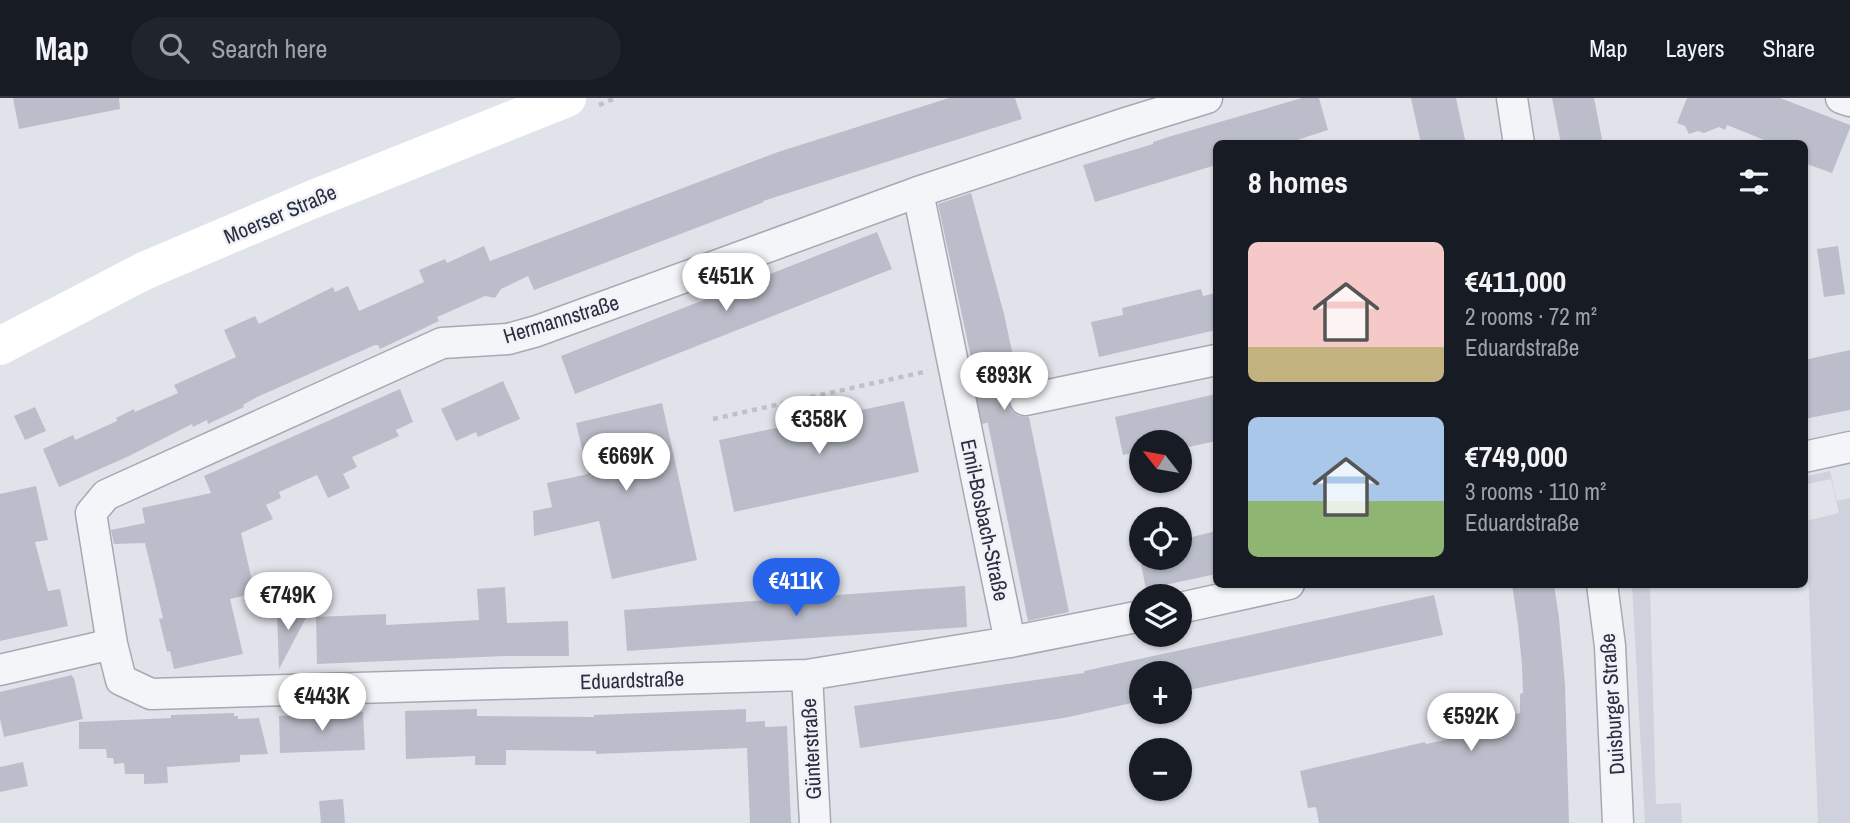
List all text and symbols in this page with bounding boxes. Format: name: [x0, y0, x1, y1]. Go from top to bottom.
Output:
search box: [131, 17, 621, 80]
text: Map: [35, 26, 89, 70]
icon: search: [155, 29, 193, 67]
text: Search here: [211, 31, 327, 66]
text: Map: [1589, 32, 1627, 64]
text: Layers: [1665, 32, 1724, 64]
text: Share: [1762, 32, 1815, 64]
text: 8 homes: [1248, 162, 1348, 202]
icon: filters: [1735, 163, 1773, 201]
street label: Moerser Straße: [219, 177, 341, 251]
pin: €451K: [677, 254, 775, 313]
text: €451K: [698, 260, 754, 291]
text: €411,000: [1465, 261, 1566, 301]
icon: home: [1304, 270, 1388, 354]
street label: Hermannstraße: [500, 288, 622, 350]
text: 2 rooms · 72 m²: [1465, 301, 1597, 332]
text: Eduardstraße: [1465, 332, 1579, 363]
pin: €893K: [955, 352, 1053, 412]
text: €893K: [976, 359, 1032, 390]
pin: €358K: [770, 396, 868, 456]
text: €358K: [791, 403, 847, 434]
north arrow: [1129, 430, 1192, 494]
map controls: [1129, 430, 1192, 801]
pin: €669K: [577, 434, 675, 493]
street label: Emil-Bosbach-Straße: [954, 436, 1016, 604]
text: €749,000: [1465, 436, 1568, 476]
text: €669K: [598, 440, 654, 471]
icon: home: [1304, 445, 1388, 529]
text: 3 rooms · 110 m²: [1465, 476, 1606, 507]
button: locate: [1129, 507, 1192, 570]
text: Eduardstraße: [1465, 507, 1579, 538]
pin: €411K: [747, 559, 845, 618]
text: €411K: [769, 565, 823, 596]
pin: €749K: [239, 573, 337, 632]
text: €749K: [260, 579, 316, 610]
button: layers: [1129, 584, 1192, 647]
street label: Duisburger Straße: [1593, 632, 1631, 776]
button: +: [1129, 661, 1192, 724]
street label: Eduardstraße: [579, 664, 685, 696]
pin: €443K: [273, 674, 371, 733]
text: €443K: [294, 680, 350, 711]
pin: €592K: [1422, 694, 1520, 753]
street label: Günterstraße: [794, 698, 828, 800]
text: €592K: [1443, 700, 1499, 731]
button: −: [1129, 738, 1192, 801]

